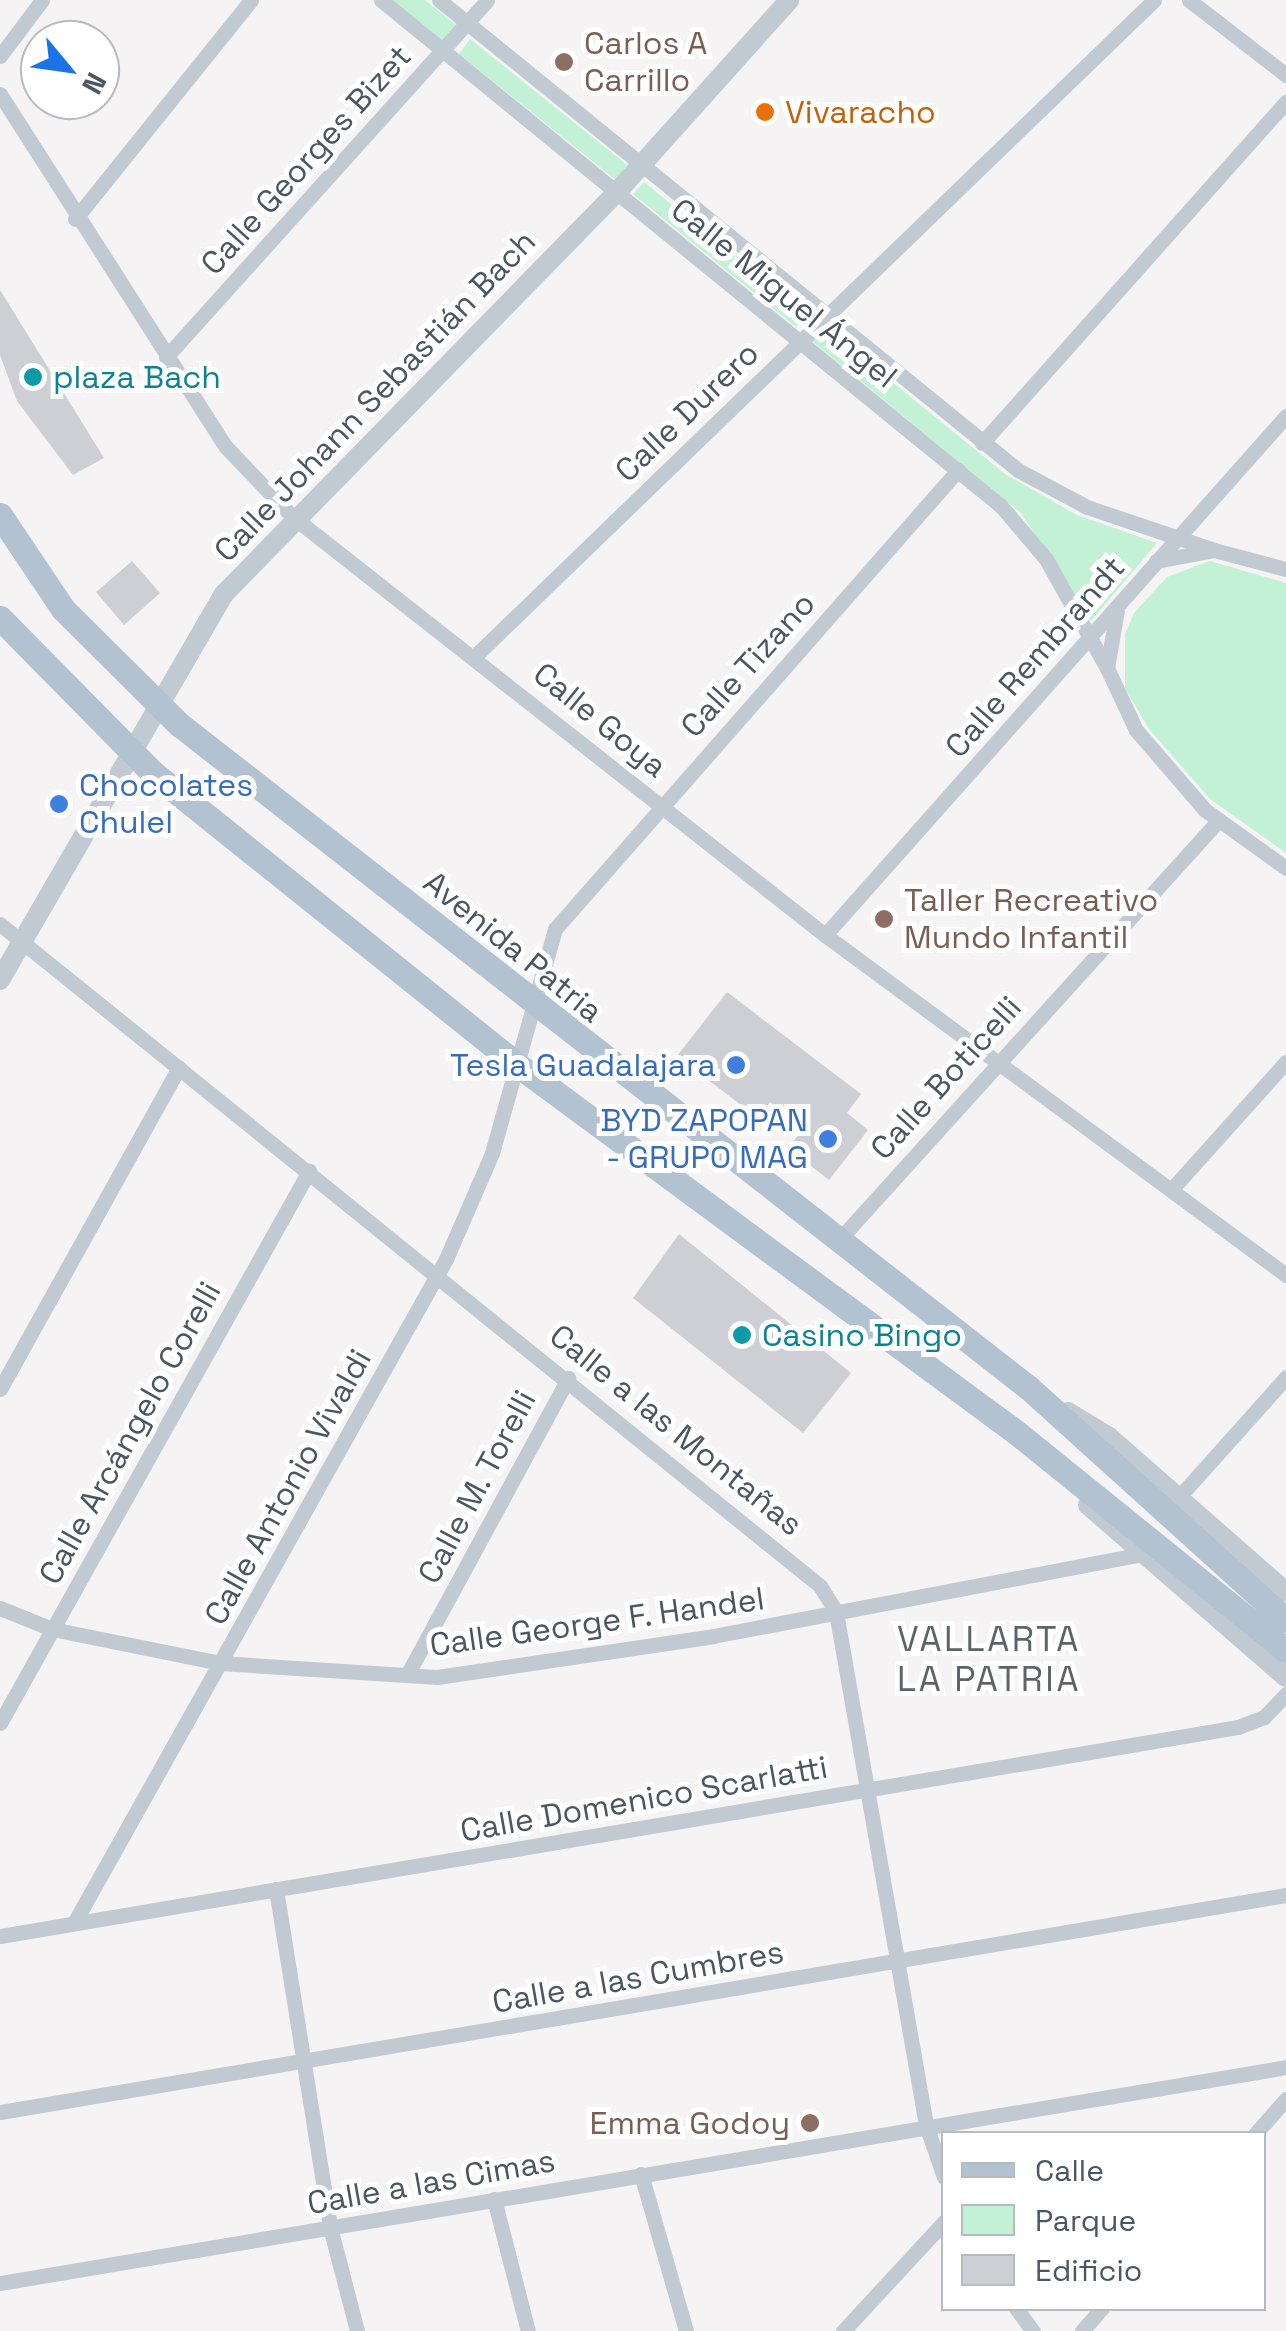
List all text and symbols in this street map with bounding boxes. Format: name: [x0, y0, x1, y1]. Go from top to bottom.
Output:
north arrow: [20, 20, 120, 120]
place label: Carlos A Carrillo: [584, 25, 708, 100]
street label: Calle Georges Bizet: [193, 37, 419, 283]
marker: Carlos A Carrillo: [553, 51, 575, 73]
text: N: [74, 67, 115, 101]
place label: Vivaracho: [785, 93, 936, 131]
marker: Vivaracho: [754, 101, 776, 123]
street label: Calle Miguel Ángel: [663, 190, 905, 396]
street label: Calle Johann Sebastián Bach: [206, 222, 544, 570]
street label: Calle Durero: [607, 334, 767, 490]
place label: plaza Bach: [53, 358, 221, 396]
marker: plaza Bach: [22, 366, 44, 388]
street label: Calle Rembrandt: [937, 549, 1133, 765]
street label: Calle Tizano: [673, 584, 823, 746]
street label: Calle Goya: [525, 655, 675, 785]
place label: Chocolates Chulel: [79, 767, 253, 842]
marker: Chocolates Chulel: [48, 793, 70, 815]
street label: Avenida Patria: [416, 863, 610, 1031]
place label: Taller Recreativo Mundo Infantil: [904, 882, 1158, 957]
marker: Taller Recreativo Mundo Infantil: [873, 908, 895, 930]
street label: Calle Boticelli: [863, 989, 1029, 1167]
place label: Tesla Guadalajara: [450, 1046, 716, 1084]
marker: Tesla Guadalajara: [725, 1054, 747, 1076]
place label: BYD ZAPOPAN - GRUPO MAG: [600, 1102, 808, 1177]
marker: BYD ZAPOPAN - GRUPO MAG: [817, 1128, 839, 1150]
street label: Calle Arcángelo Corelli: [31, 1275, 229, 1591]
street label: Calle a las Montañas: [542, 1316, 810, 1544]
place label: Casino Bingo: [762, 1316, 962, 1354]
marker: Casino Bingo: [731, 1324, 753, 1346]
street label: Calle Antonio Vivaldi: [196, 1342, 380, 1632]
street label: Calle M. Torelli: [410, 1383, 544, 1591]
street label: Calle George F. Handel: [427, 1579, 767, 1665]
district label: VALLARTA LA PATRIA: [897, 1618, 1081, 1700]
street label: Calle Domenico Scarlatti: [457, 1748, 831, 1850]
street label: Calle a las Cumbres: [489, 1932, 787, 2022]
place label: Emma Godoy: [589, 2104, 790, 2142]
marker: Emma Godoy: [799, 2112, 821, 2134]
legend: [941, 2131, 1266, 2311]
street label: Calle a las Cimas: [304, 2141, 558, 2223]
text: Calle: [1035, 2151, 1104, 2190]
text: Parque: [1035, 2201, 1136, 2240]
text: Edificio: [1035, 2251, 1142, 2290]

